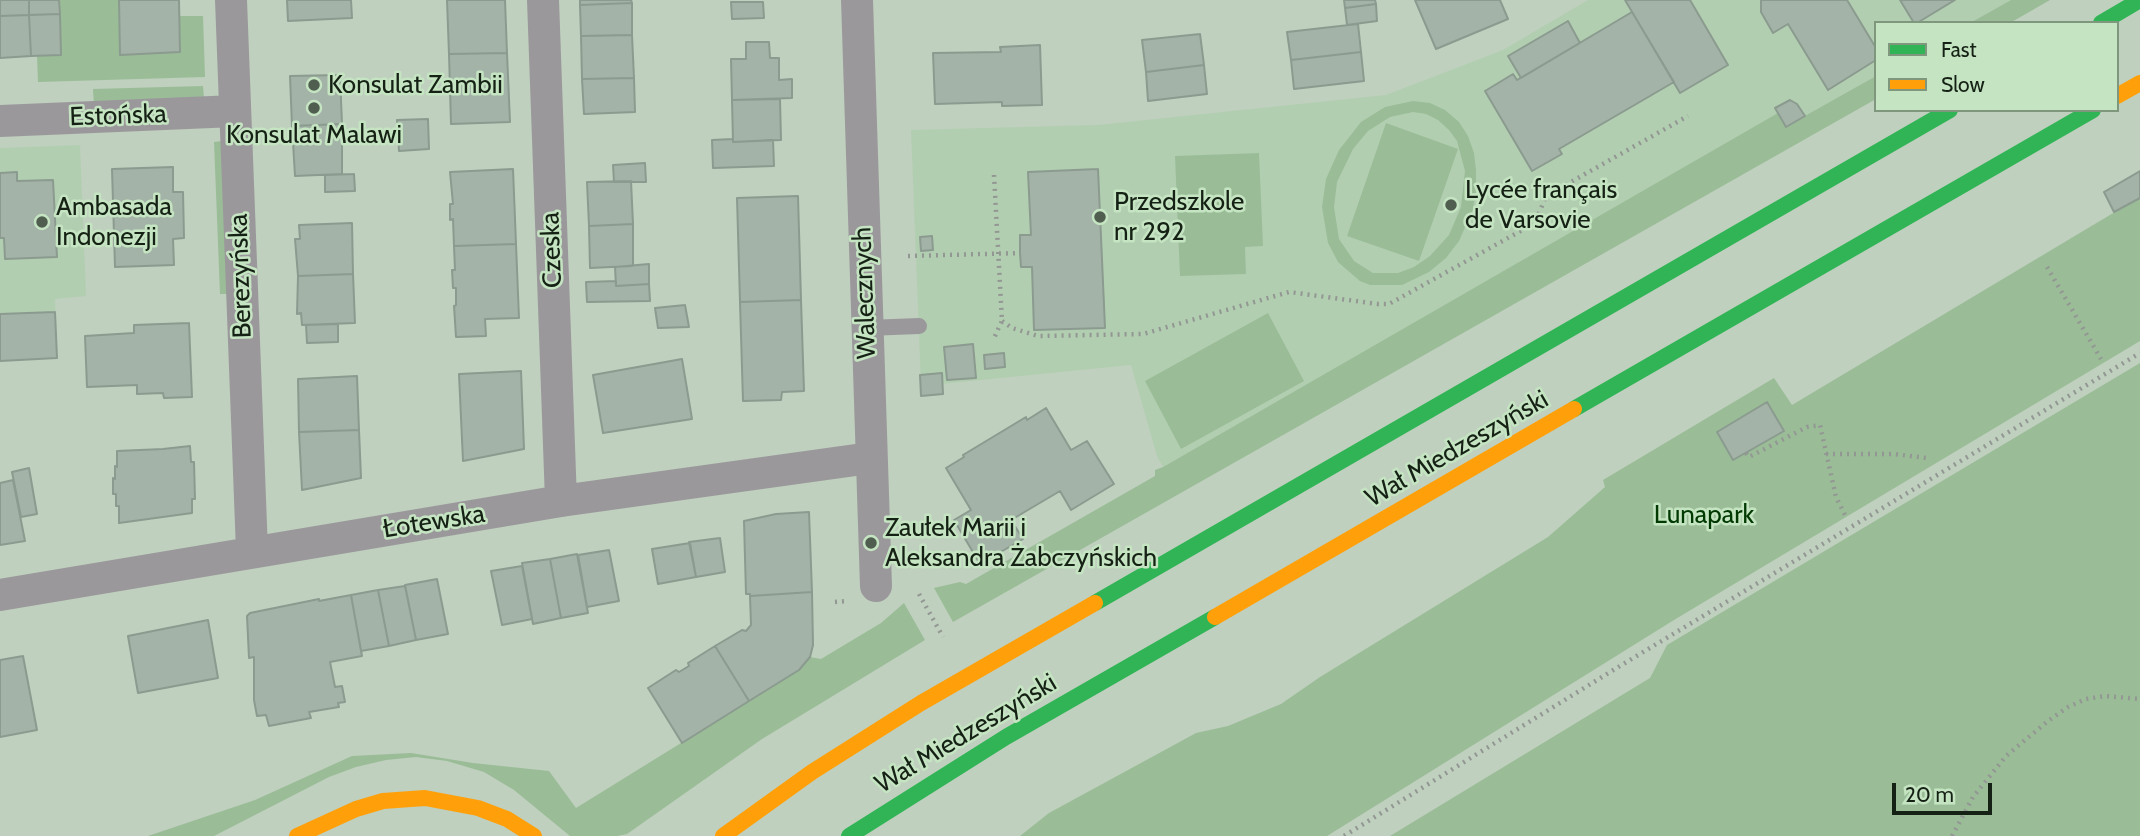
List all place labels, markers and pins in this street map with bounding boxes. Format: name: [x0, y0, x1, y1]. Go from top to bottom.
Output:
place label: Konsulat Zambii: [328, 69, 503, 101]
marker: Konsulat Zambii: [306, 77, 322, 93]
marker: Konsulat Malawi: [306, 100, 322, 116]
place label: Konsulat Malawi: [226, 119, 402, 151]
place label: Lycée français de Varsovie: [1465, 174, 1617, 235]
place label: Przedszkole nr 292: [1114, 186, 1244, 248]
place label: Ambasada Indonezji: [56, 191, 172, 252]
marker: Lycée français de Varsovie: [1443, 197, 1459, 213]
marker: Przedszkole nr 292: [1092, 209, 1108, 225]
marker: Ambasada Indonezji: [34, 214, 50, 230]
place label: Zaułek Marii i Aleksandra Żabczyńskich: [885, 512, 1157, 574]
marker: Zaułek Marii i Aleksandra Żabczyńskich: [863, 535, 879, 551]

